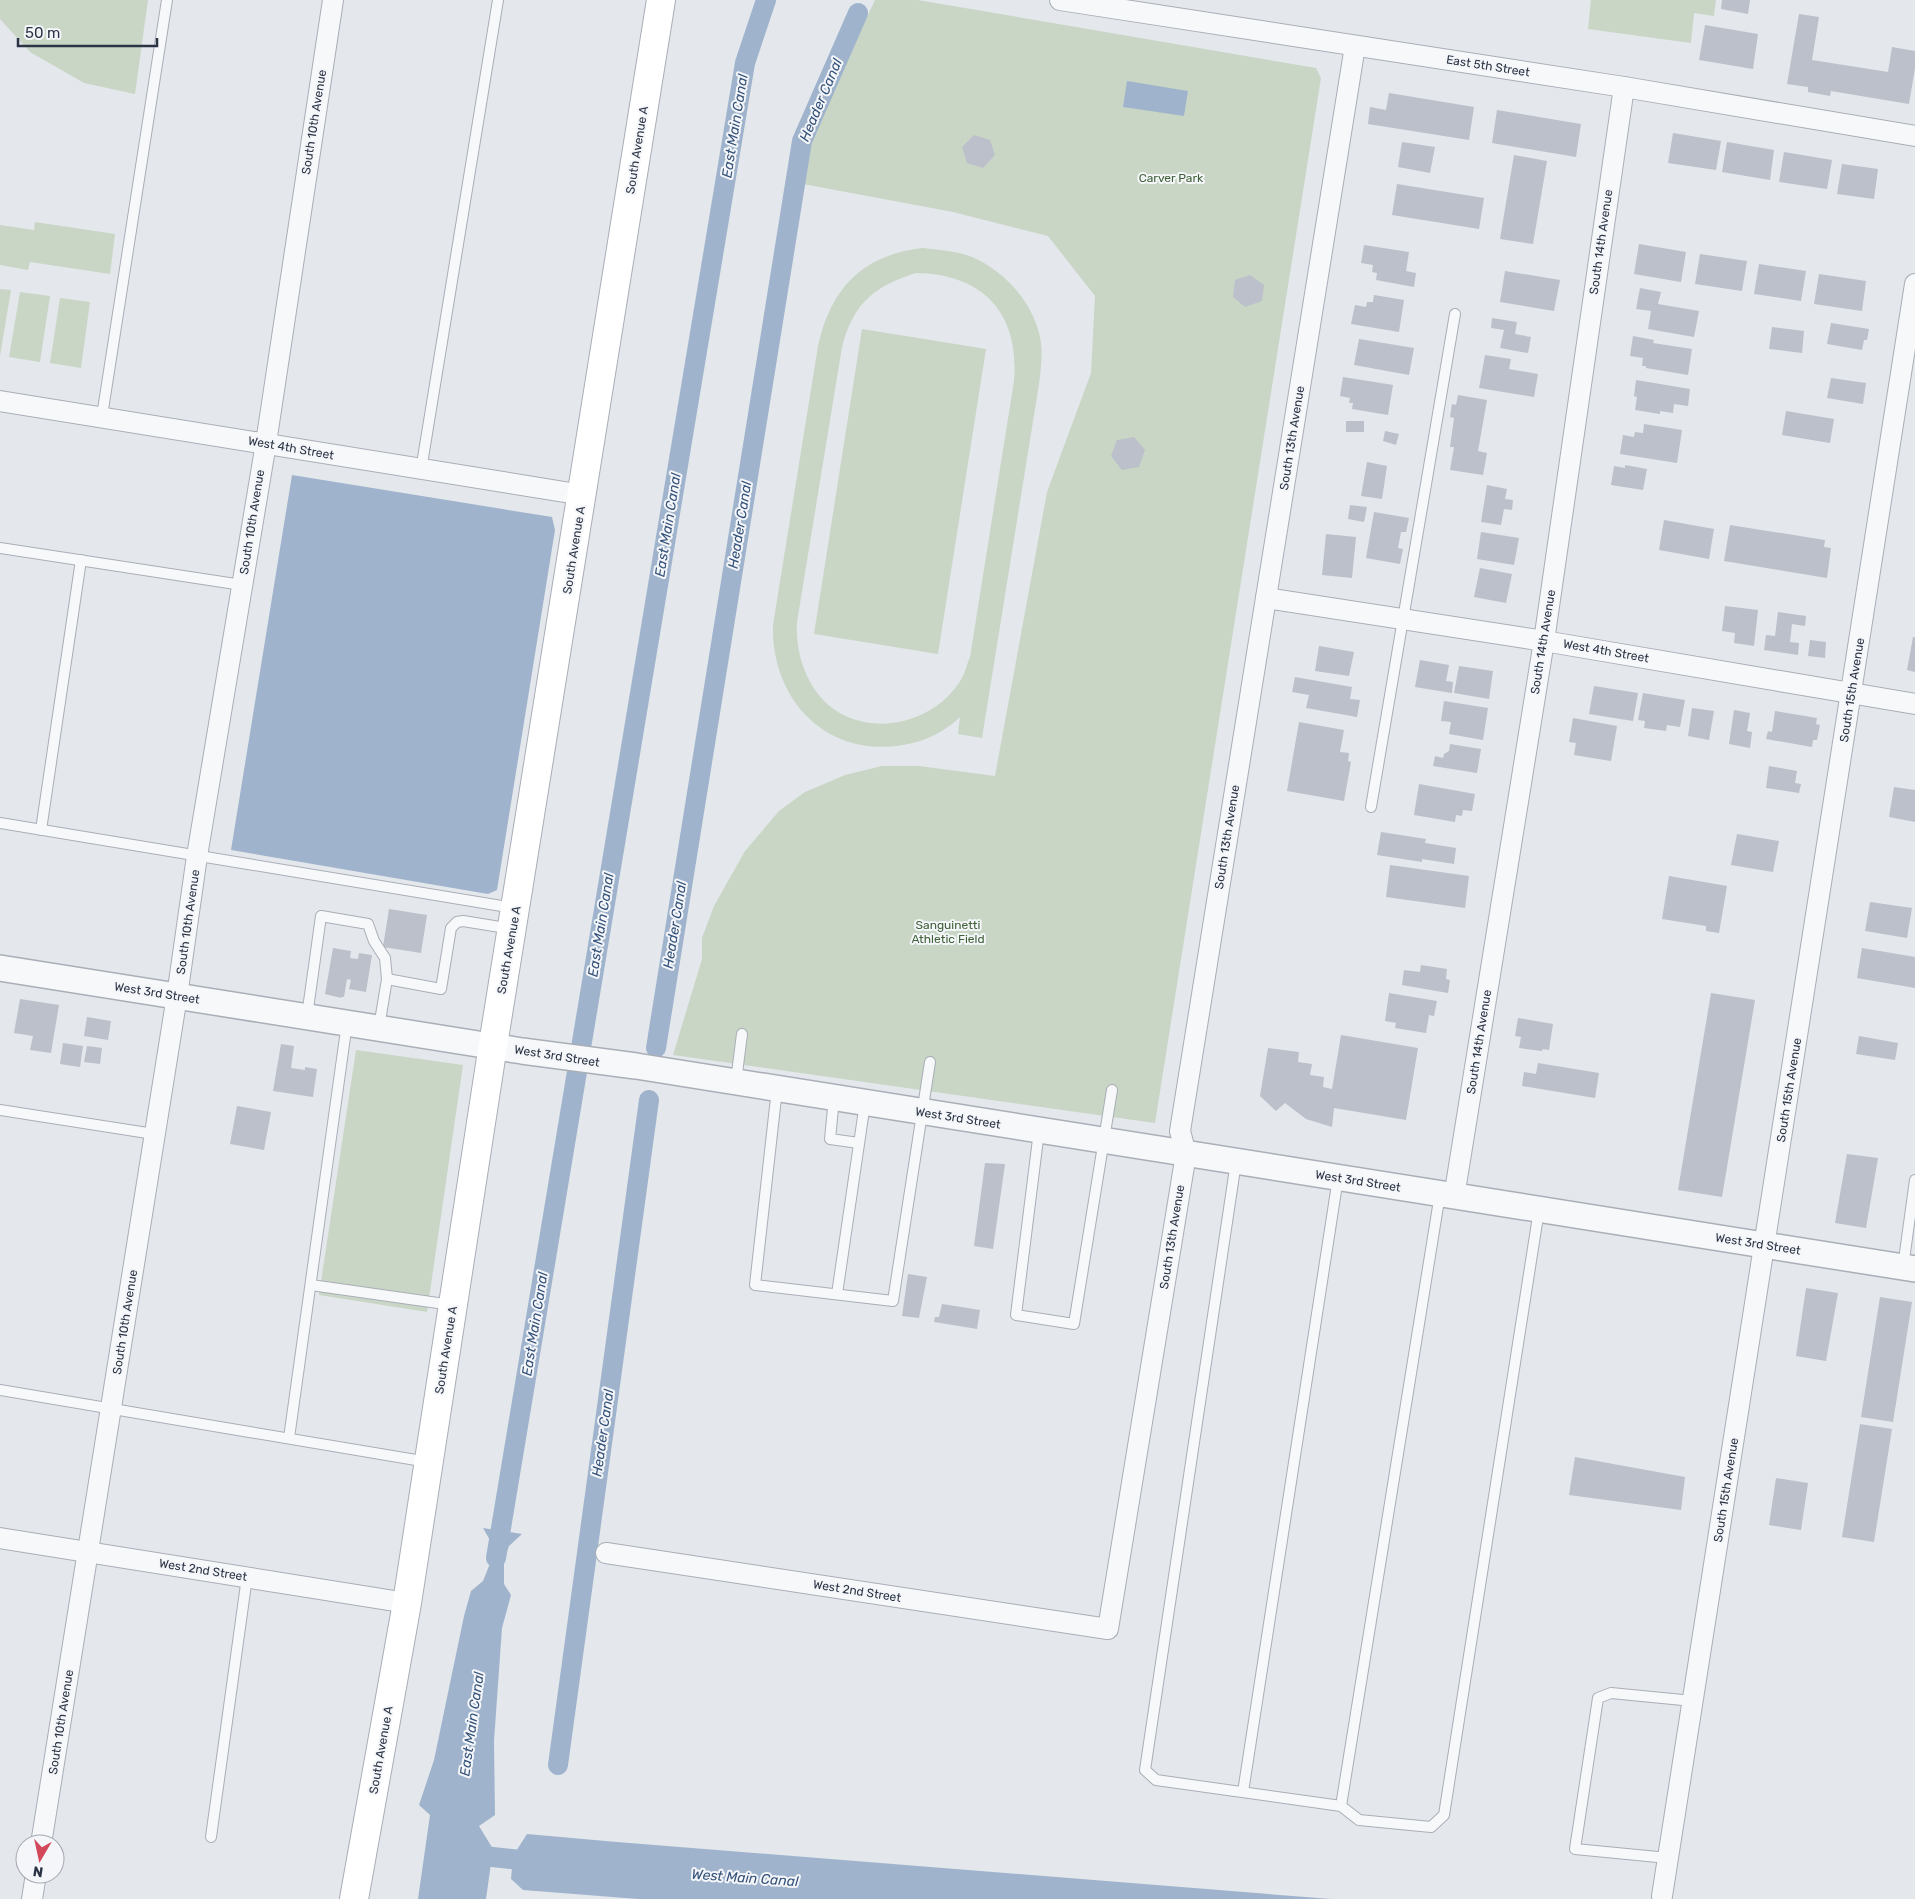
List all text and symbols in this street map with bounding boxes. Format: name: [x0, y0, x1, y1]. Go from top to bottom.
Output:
scale bar: [18, 15, 156, 47]
text: 50 m: [25, 24, 60, 42]
street label: East 5th Street: [1445, 52, 1531, 80]
water label: Header Canal: [796, 56, 846, 144]
street label: South 10th Avenue: [299, 68, 329, 175]
water label: East Main Canal: [718, 72, 752, 179]
street label: South Avenue A: [623, 105, 651, 195]
park label: Carver Park: [1139, 171, 1204, 185]
street label: South 14th Avenue: [1587, 188, 1615, 295]
street label: South 13th Avenue: [1277, 385, 1307, 491]
street label: West 4th Street: [247, 434, 335, 462]
street label: South 10th Avenue: [237, 468, 267, 575]
water label: East Main Canal: [651, 471, 685, 578]
water label: Header Canal: [725, 479, 755, 570]
street label: South Avenue A: [560, 505, 588, 595]
street label: South 14th Avenue: [1528, 588, 1558, 695]
street label: West 4th Street: [1562, 637, 1650, 665]
street label: South 15th Avenue: [1837, 637, 1867, 743]
street label: South 13th Avenue: [1212, 784, 1242, 890]
street label: South 10th Avenue: [174, 868, 202, 975]
water label: East Main Canal: [584, 871, 618, 978]
water label: Header Canal: [660, 879, 690, 970]
street label: South Avenue A: [494, 905, 524, 995]
park label: Sanguinetti Athletic Field: [911, 918, 985, 946]
street label: West 3rd Street: [113, 979, 201, 1007]
street label: South 14th Avenue: [1464, 988, 1494, 1095]
street label: South 15th Avenue: [1774, 1037, 1804, 1143]
street label: West 3rd Street: [513, 1042, 601, 1070]
street label: West 3rd Street: [914, 1104, 1002, 1132]
street label: West 3rd Street: [1314, 1167, 1402, 1195]
street label: South 13th Avenue: [1157, 1184, 1187, 1290]
street label: West 3rd Street: [1714, 1230, 1802, 1258]
street label: South 10th Avenue: [110, 1268, 140, 1375]
water label: East Main Canal: [518, 1270, 552, 1377]
street label: South Avenue A: [432, 1305, 460, 1395]
water label: Header Canal: [588, 1388, 618, 1478]
street label: South 15th Avenue: [1711, 1437, 1741, 1543]
street label: West 2nd Street: [158, 1556, 248, 1584]
street label: West 2nd Street: [812, 1577, 902, 1605]
street label: South 10th Avenue: [46, 1668, 76, 1775]
water label: East Main Canal: [456, 1670, 488, 1777]
street label: South Avenue A: [366, 1705, 396, 1795]
north arrow: [15, 1834, 65, 1884]
text: N: [32, 1862, 44, 1881]
water label: West Main Canal: [691, 1866, 800, 1890]

